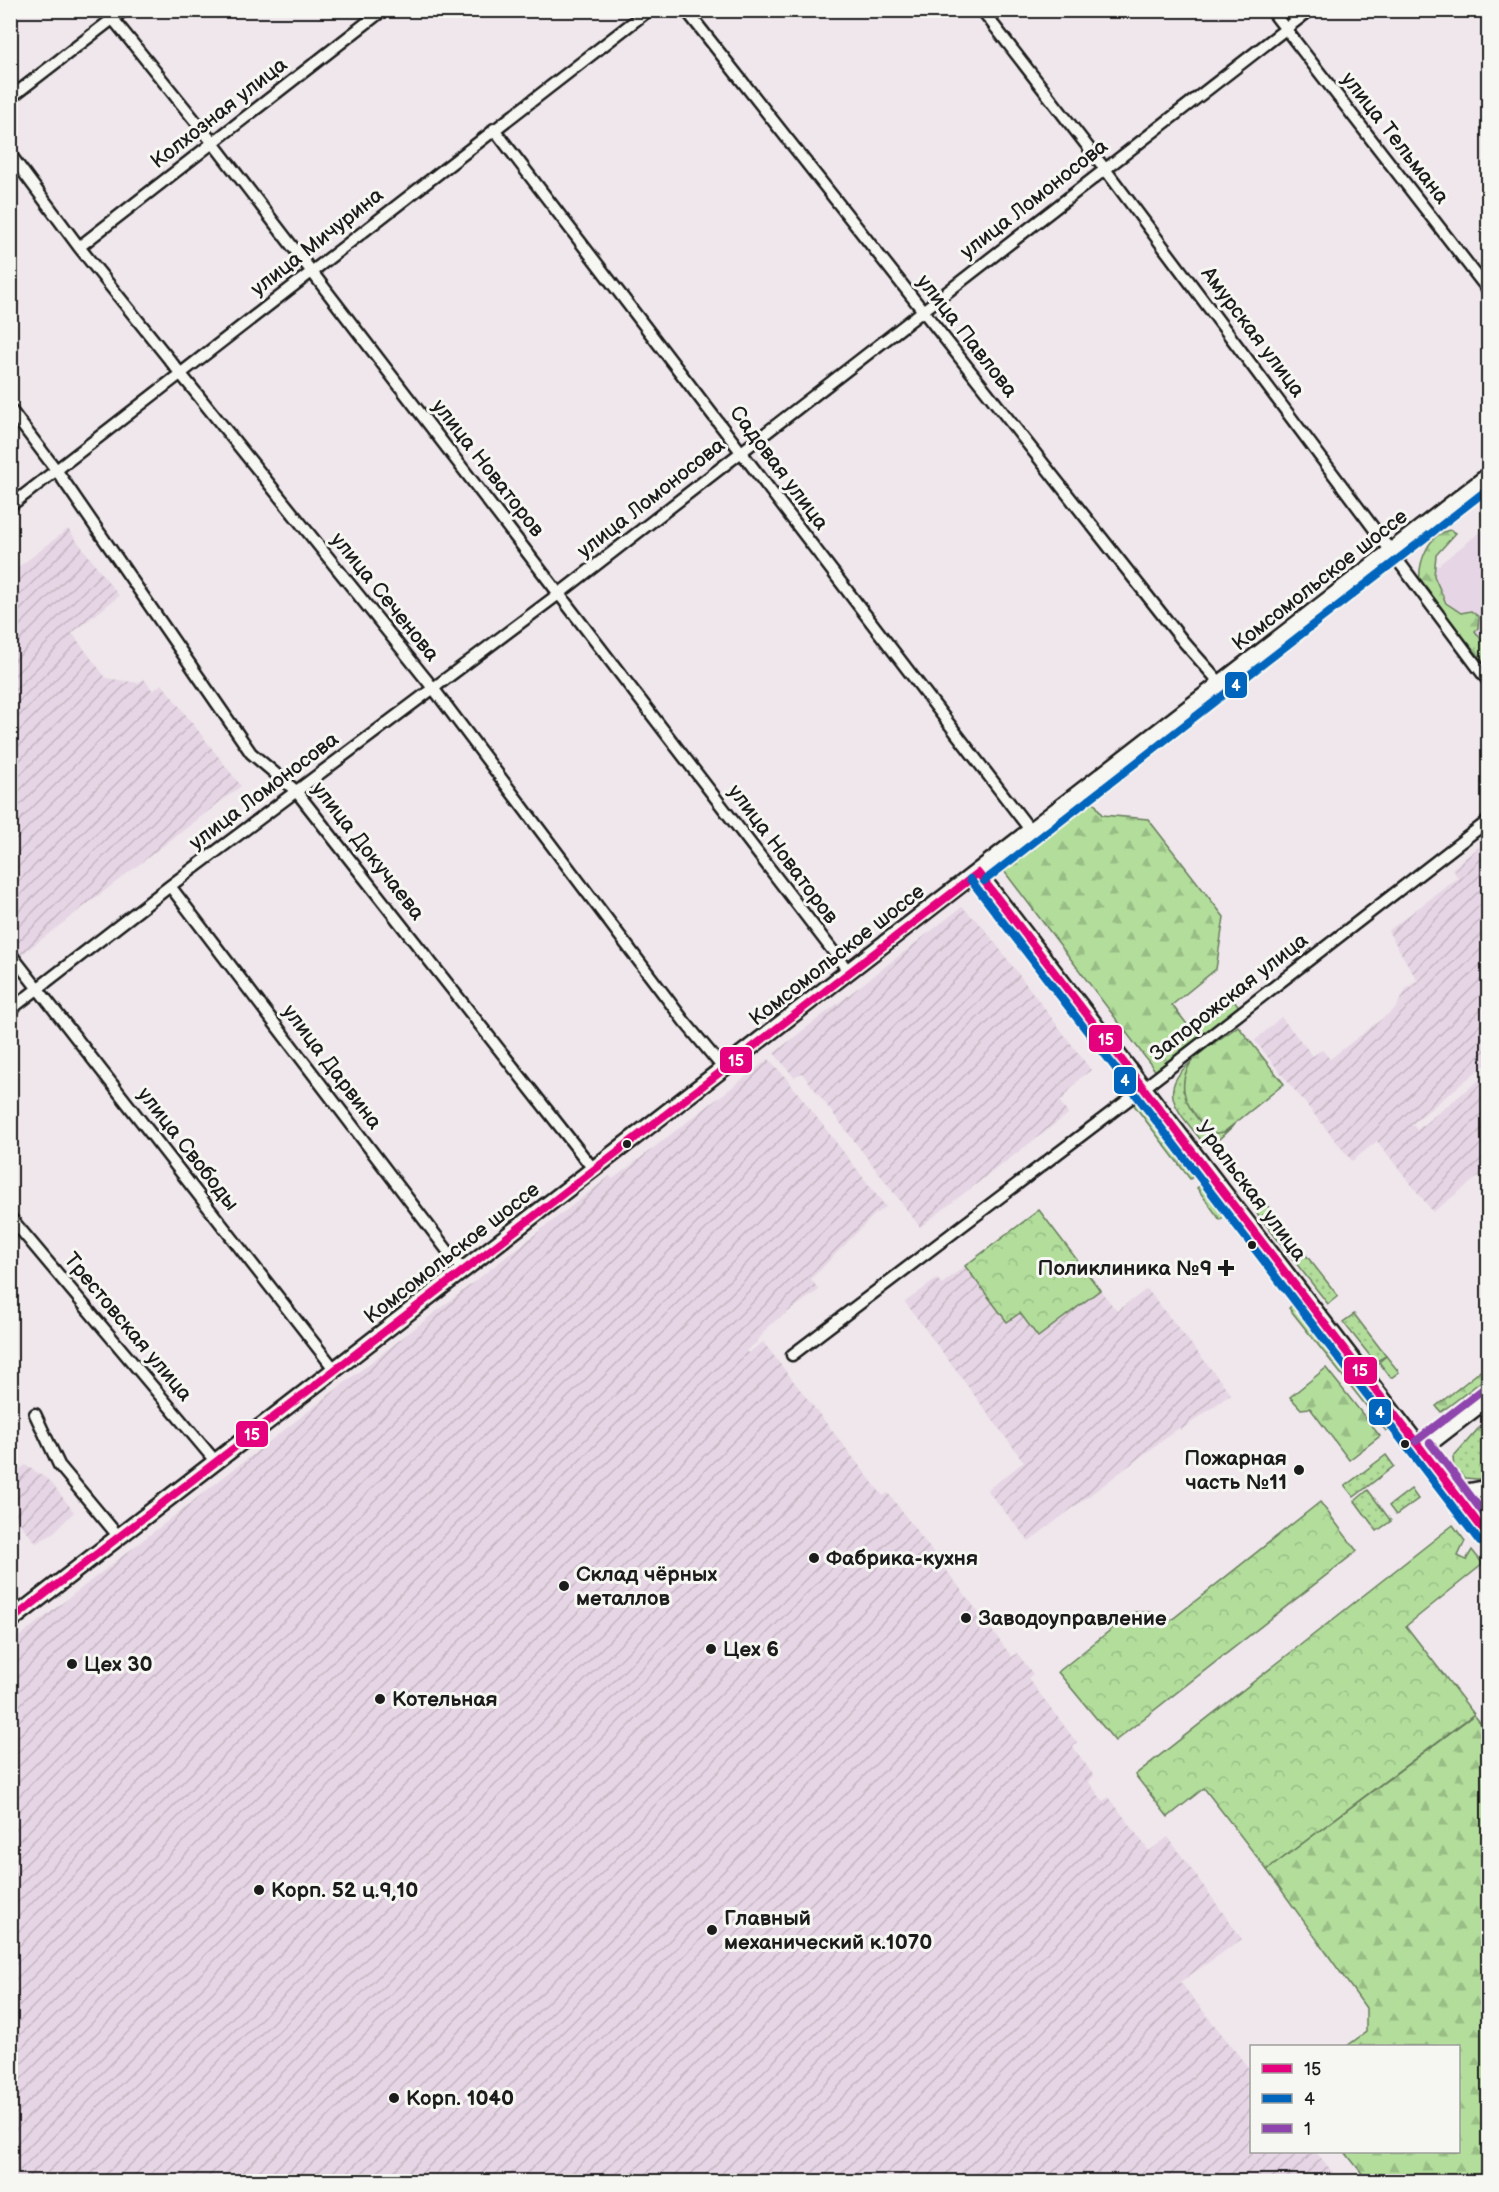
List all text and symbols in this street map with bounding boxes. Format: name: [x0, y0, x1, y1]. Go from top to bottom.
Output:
street label: Колхозная улица: [146, 52, 293, 174]
street label: улица Тельмана: [1336, 67, 1455, 209]
street label: улица Ломоносова: [955, 133, 1113, 264]
street label: улица Мичурина: [246, 182, 389, 302]
street label: Амурская улица: [1195, 261, 1311, 403]
street label: улица Павлова: [911, 270, 1023, 403]
street label: улица Новаторов: [426, 394, 550, 542]
street label: Садовая улица: [724, 401, 834, 536]
street label: улица Ломоносова: [572, 432, 730, 563]
street label: Комсомольское шоссе: [1227, 504, 1413, 656]
street label: улица Сеченова: [325, 528, 445, 667]
line badge: 4: [1224, 671, 1248, 699]
text: 4: [1231, 677, 1241, 696]
street label: улица Ломоносова: [184, 726, 344, 855]
street label: улица Докучаева: [306, 777, 430, 926]
street label: улица Новаторов: [723, 779, 843, 929]
street label: Комсомольское шоссе: [744, 879, 930, 1031]
street label: Запорожская улица: [1145, 927, 1313, 1066]
street label: улица Дарвина: [277, 1000, 387, 1135]
line badge: 15: [1088, 1024, 1123, 1053]
text: 15: [1098, 1031, 1114, 1050]
line badge: 15: [719, 1046, 753, 1074]
text: 15: [728, 1052, 744, 1071]
line badge: 4: [1113, 1066, 1137, 1095]
text: 4: [1120, 1072, 1130, 1091]
street label: улица Свободы: [132, 1082, 244, 1216]
street label: Уральская улица: [1190, 1116, 1312, 1267]
unlabelled marker: [621, 1138, 633, 1150]
street label: Комсомольское шоссе: [359, 1177, 545, 1329]
unlabelled marker: [1246, 1239, 1258, 1251]
street label: Трестовская улица: [59, 1248, 198, 1407]
place label: Поликлиника №9: [1038, 1256, 1212, 1281]
marker: Поликлиника №9: [1217, 1259, 1235, 1277]
line badge: 15: [1343, 1356, 1378, 1385]
text: 15: [1352, 1362, 1368, 1381]
line badge: 4: [1368, 1398, 1392, 1426]
text: 4: [1375, 1404, 1385, 1423]
line badge: 15: [235, 1420, 269, 1448]
text: 15: [244, 1426, 260, 1445]
unlabelled marker: [1399, 1438, 1411, 1450]
place label: Пожарная часть №11: [1184, 1446, 1287, 1495]
marker: Пожарная часть №11: [1292, 1463, 1306, 1477]
place label: Фабрика-кухня: [826, 1546, 978, 1571]
marker: Фабрика-кухня: [807, 1551, 821, 1565]
place label: Склад чёрных металлов: [576, 1562, 717, 1611]
marker: Склад чёрных металлов: [557, 1579, 571, 1593]
place label: Заводоуправление: [978, 1606, 1167, 1631]
marker: Заводоуправление: [959, 1611, 973, 1625]
place label: Цех 6: [723, 1637, 779, 1662]
marker: Цех 6: [704, 1642, 718, 1656]
place label: Цех 30: [84, 1652, 153, 1677]
marker: Цех 30: [65, 1657, 79, 1671]
place label: Котельная: [392, 1687, 498, 1712]
marker: Котельная: [373, 1692, 387, 1706]
place label: Корп. 52 ц.9,10: [271, 1878, 418, 1903]
marker: Корп. 52 ц.9,10: [252, 1883, 266, 1897]
place label: Главный механический к.1070: [724, 1906, 932, 1955]
marker: Главный механический к.1070: [705, 1923, 719, 1937]
legend: [1250, 2045, 1460, 2153]
text: 15: [1304, 2059, 1321, 2080]
place label: Корп. 1040: [406, 2086, 514, 2111]
text: 4: [1304, 2089, 1315, 2110]
marker: Корп. 1040: [387, 2091, 401, 2105]
text: 1: [1304, 2119, 1311, 2140]

